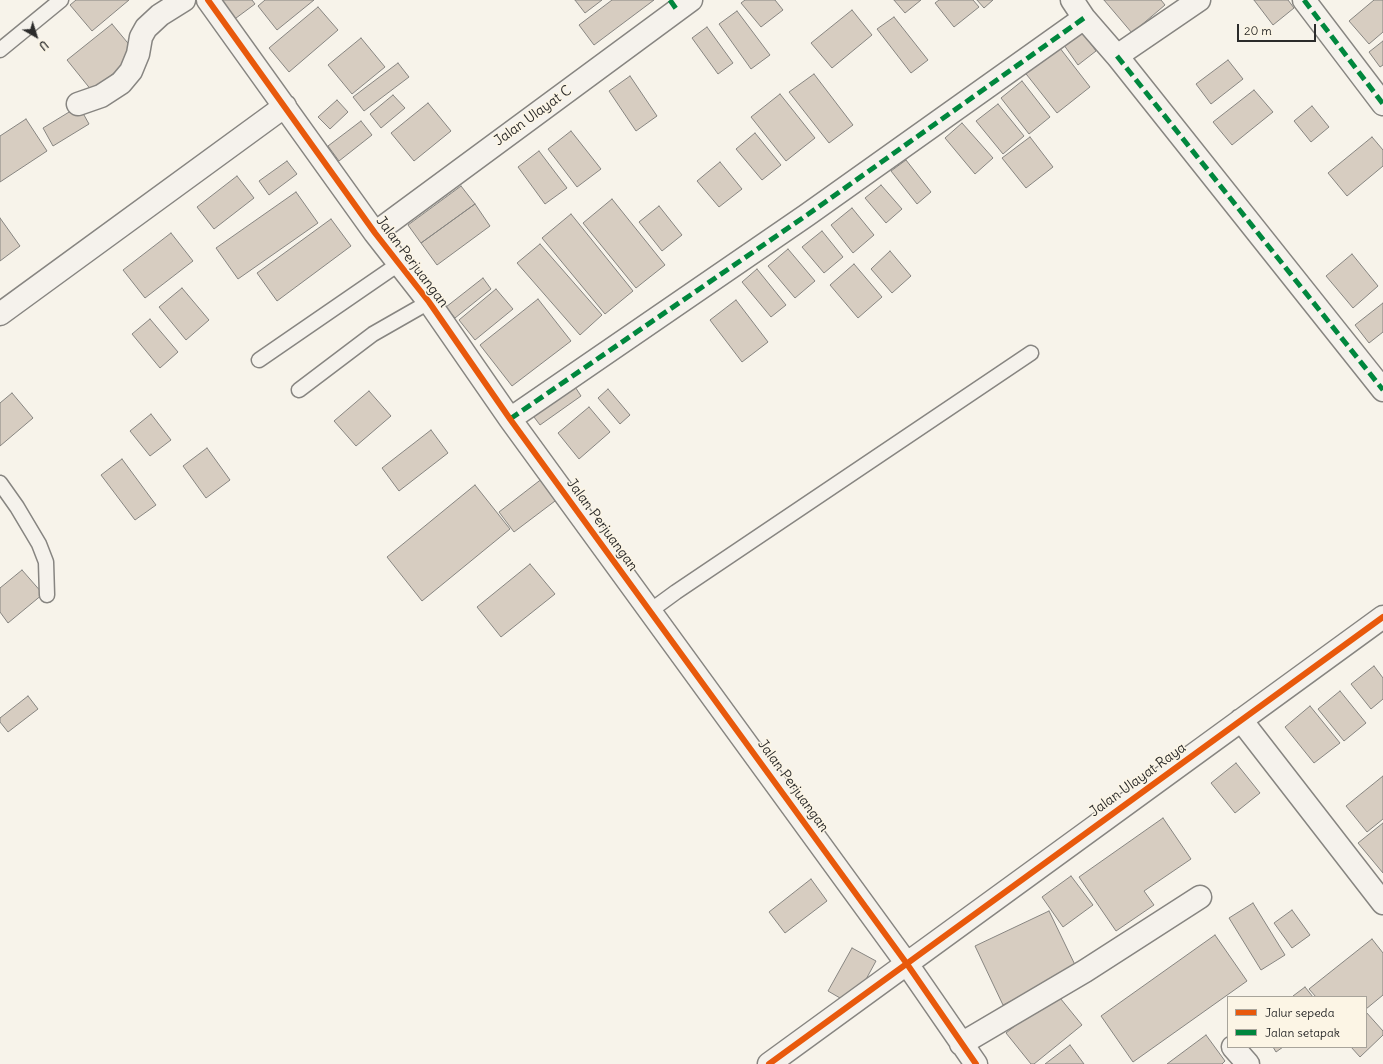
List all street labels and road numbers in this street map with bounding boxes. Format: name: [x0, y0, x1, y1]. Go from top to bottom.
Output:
street label: Jalan Ulayat C: [491, 82, 575, 150]
street label: Jalan Perjuangan: [372, 213, 452, 311]
street label: Jalan Perjuangan: [563, 476, 641, 574]
street label: Jalan Perjuangan: [754, 737, 832, 835]
street label: Jalan Ulayat Raya: [1087, 739, 1189, 821]

